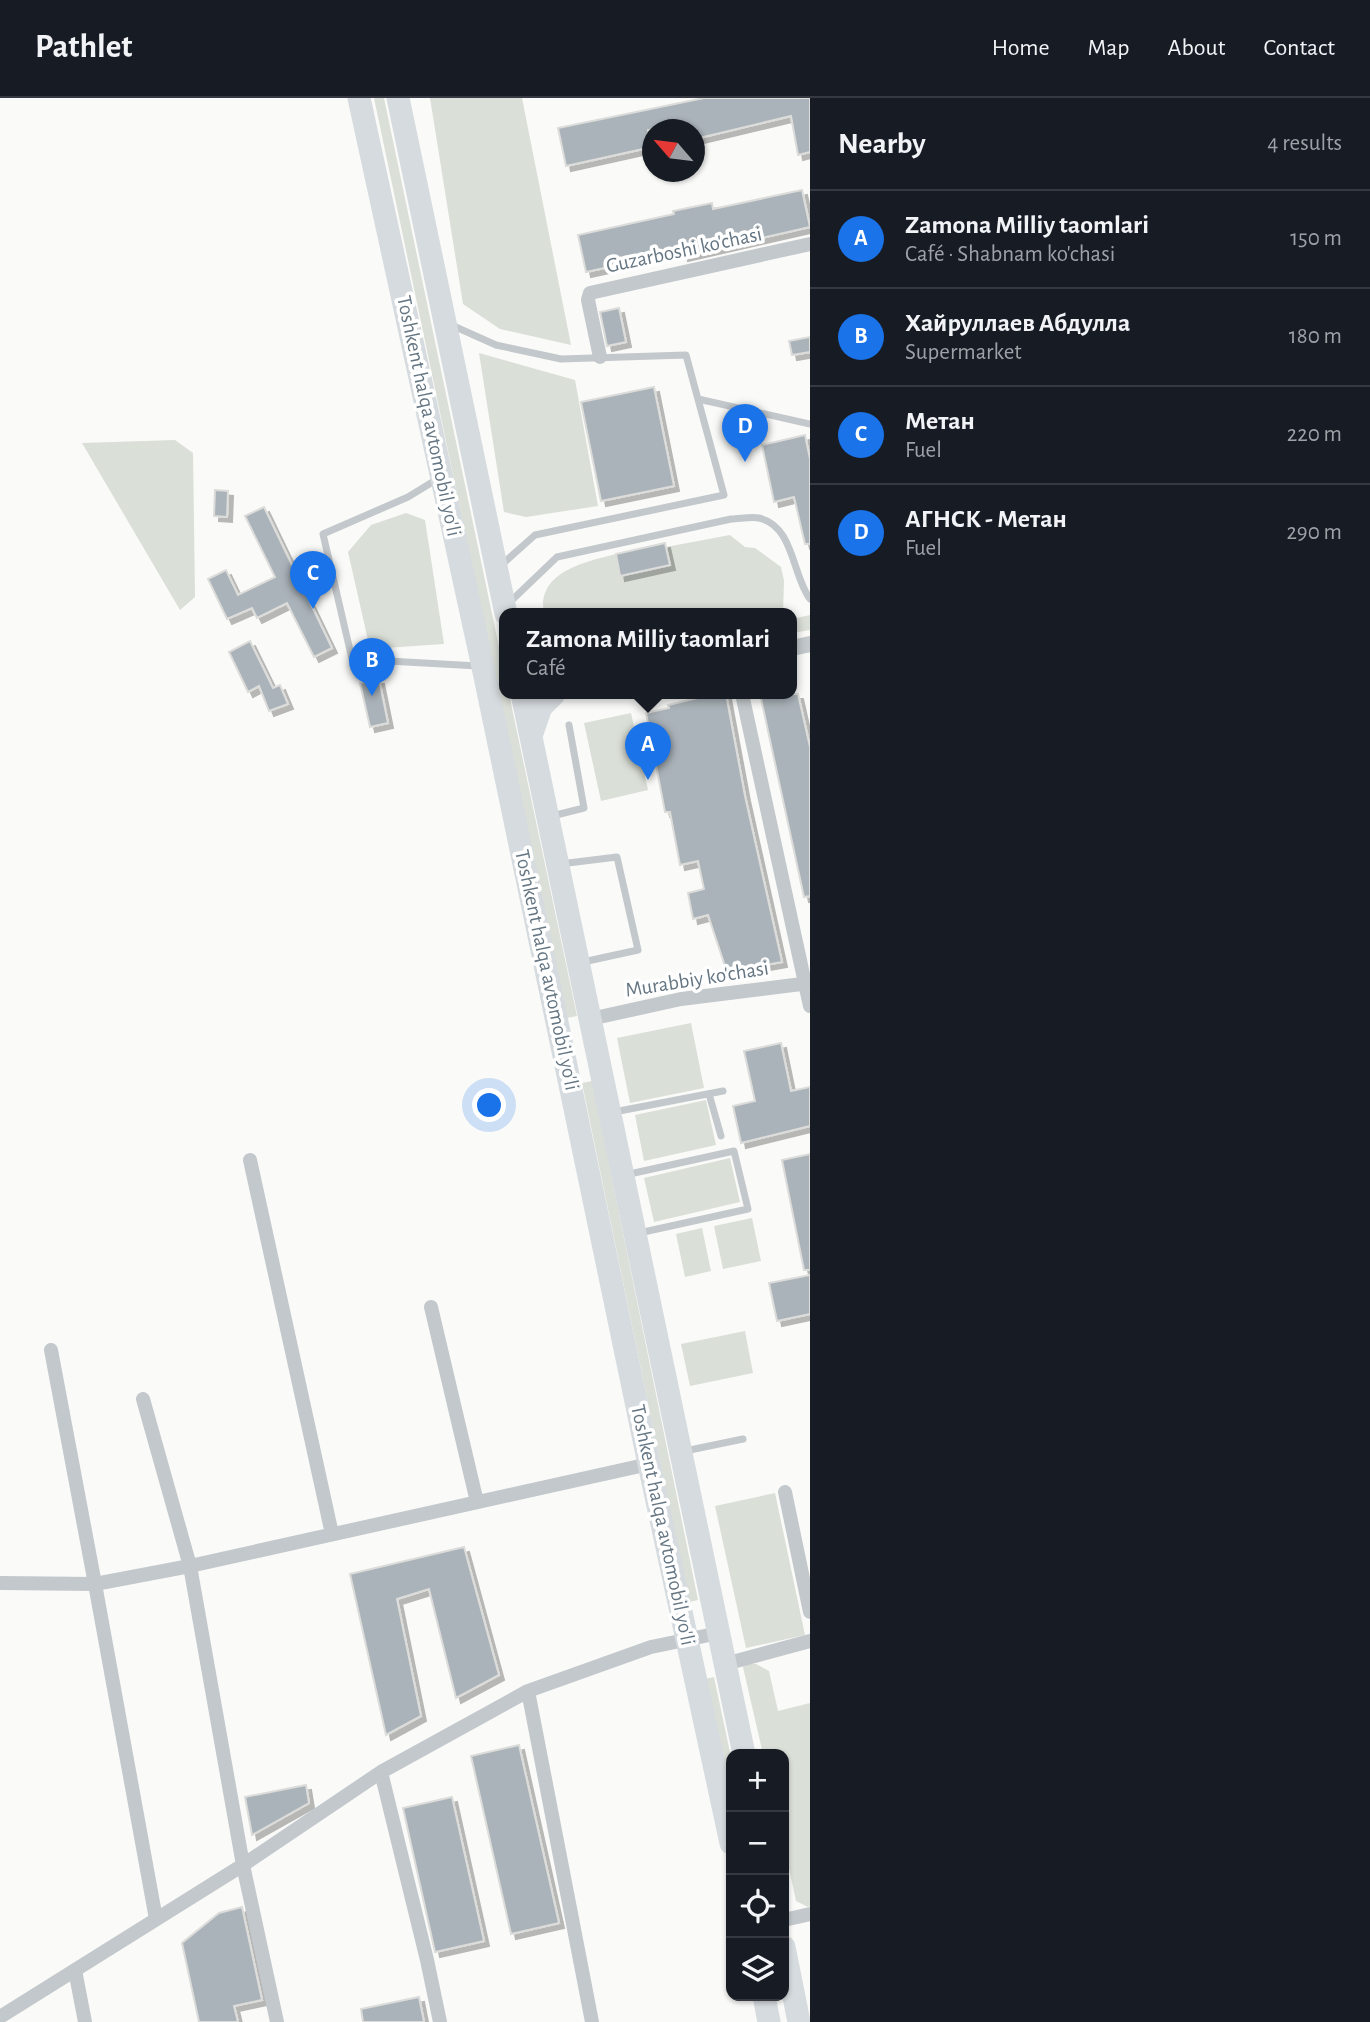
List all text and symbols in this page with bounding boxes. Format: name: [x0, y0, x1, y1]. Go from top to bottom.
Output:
text: Pathlet: [35, 31, 133, 64]
text: Home: [992, 36, 1050, 60]
text: Map: [1088, 36, 1130, 60]
text: About: [1168, 36, 1225, 60]
text: Contact: [1263, 36, 1335, 60]
north arrow: [642, 119, 705, 182]
text: Nearby: [838, 129, 926, 159]
text: 4 results: [1267, 132, 1342, 155]
text: Zamona Milliy taomlari: [905, 212, 1149, 238]
street label: Guzarboshi ko'chasi: [604, 223, 764, 277]
text: A: [854, 227, 868, 250]
text: 150 m: [1290, 227, 1342, 250]
text: Café · Shabnam ko'chasi: [905, 243, 1115, 266]
street label: Toshkent halqa avtomobil yo'li: [393, 294, 465, 538]
text: Хайруллаев Абдулла: [905, 310, 1130, 336]
text: B: [854, 325, 868, 348]
text: 180 m: [1289, 325, 1342, 348]
text: Supermarket: [905, 341, 1022, 364]
pin: D: [722, 404, 768, 462]
text: Метан: [905, 408, 975, 434]
text: C: [855, 423, 867, 446]
text: 220 m: [1287, 423, 1342, 446]
text: Fuel: [905, 439, 942, 462]
text: АГНСК - Метан: [905, 506, 1067, 532]
text: D: [853, 521, 869, 544]
text: 290 m: [1286, 521, 1342, 544]
text: Fuel: [905, 537, 942, 560]
pin: C: [290, 551, 336, 609]
popup: [499, 608, 797, 699]
text: Zamona Milliy taomlari: [526, 626, 770, 652]
pin: B: [349, 638, 395, 696]
text: Café: [526, 657, 566, 680]
pin: A: [625, 722, 671, 780]
street label: Toshkent halqa avtomobil yo'li: [511, 848, 583, 1092]
street label: Murabbiy ko'chasi: [624, 957, 770, 1001]
your location: [472, 1088, 506, 1122]
street label: Toshkent halqa avtomobil yo'li: [627, 1403, 699, 1647]
map controls: [726, 1749, 789, 2001]
button: +: [726, 1749, 789, 1812]
button: −: [726, 1812, 789, 1875]
button: locate: [726, 1875, 789, 1938]
button: layers: [726, 1938, 789, 2001]

